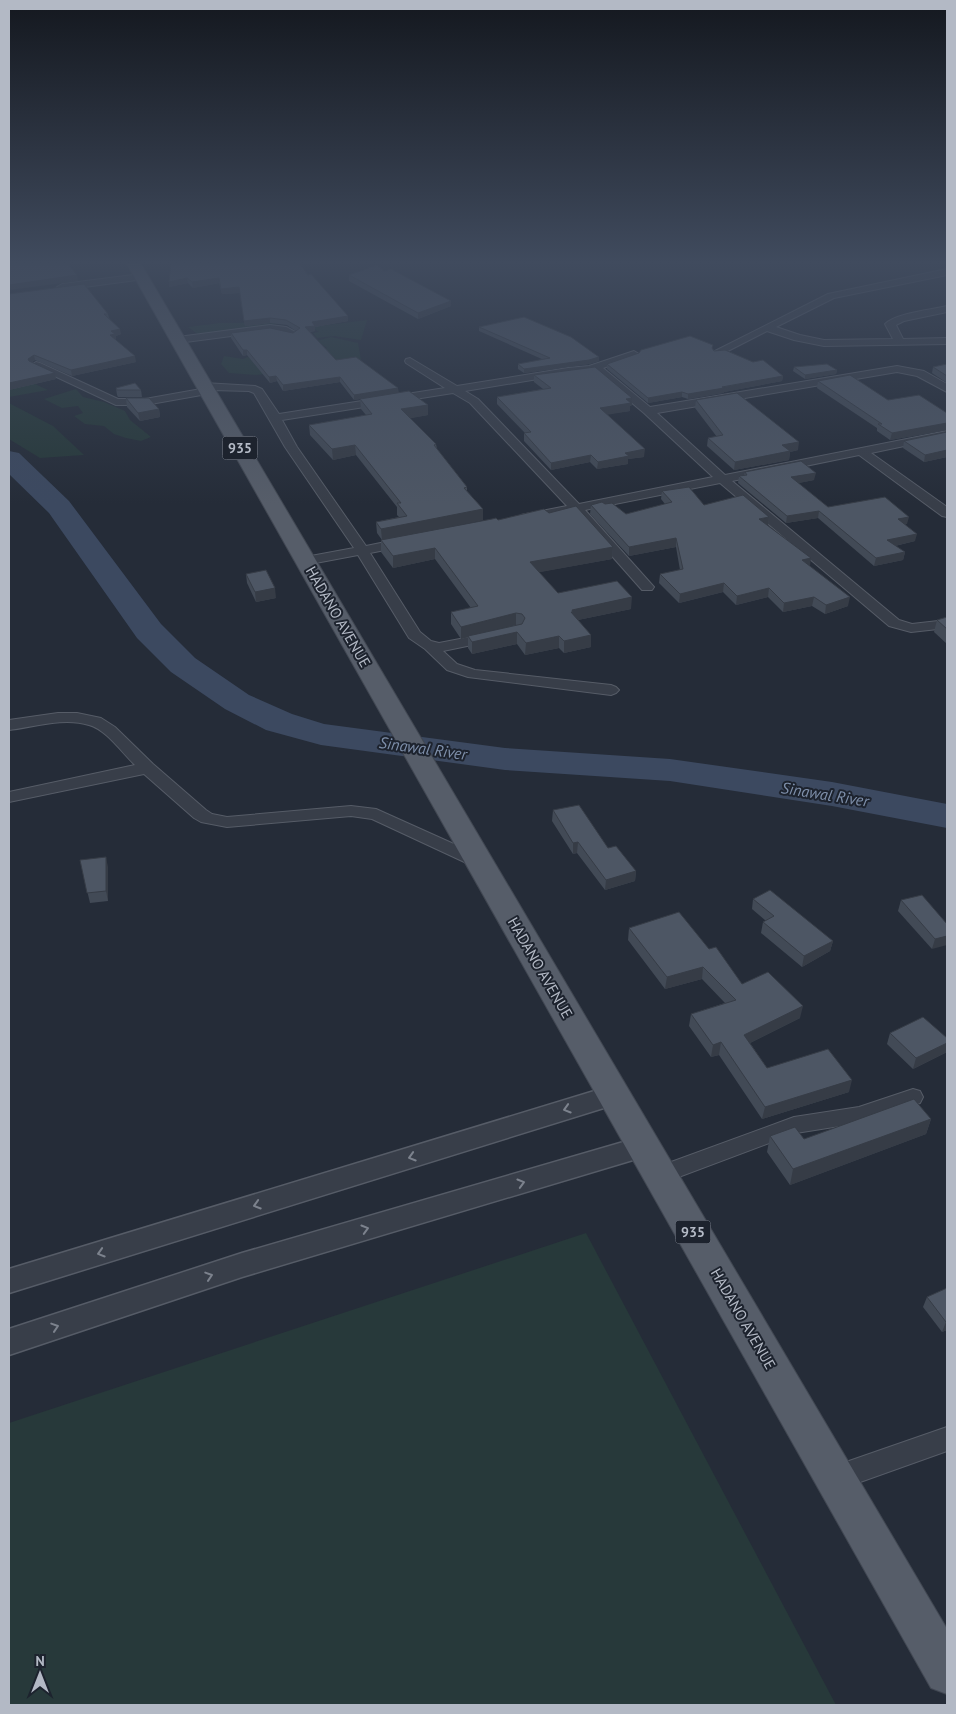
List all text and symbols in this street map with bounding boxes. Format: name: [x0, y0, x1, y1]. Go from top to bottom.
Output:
road number: 935: [222, 436, 258, 459]
street label: HADANO AVENUE: [302, 563, 375, 671]
water label: Sinawal River: [378, 732, 470, 764]
water label: Sinawal River: [780, 777, 872, 811]
street label: HADANO AVENUE: [504, 914, 577, 1022]
one-way arrow: [564, 1104, 572, 1114]
one-way arrow: [408, 1152, 417, 1162]
one-way arrow: [516, 1179, 524, 1189]
one-way arrow: [253, 1199, 261, 1209]
road number: 935: [676, 1220, 710, 1244]
one-way arrow: [360, 1225, 369, 1235]
one-way arrow: [98, 1247, 106, 1257]
street label: HADANO AVENUE: [707, 1265, 780, 1373]
one-way arrow: [205, 1272, 213, 1282]
one-way arrow: [50, 1323, 59, 1333]
north arrow: [15, 1649, 65, 1699]
text: N: [35, 1652, 45, 1670]

